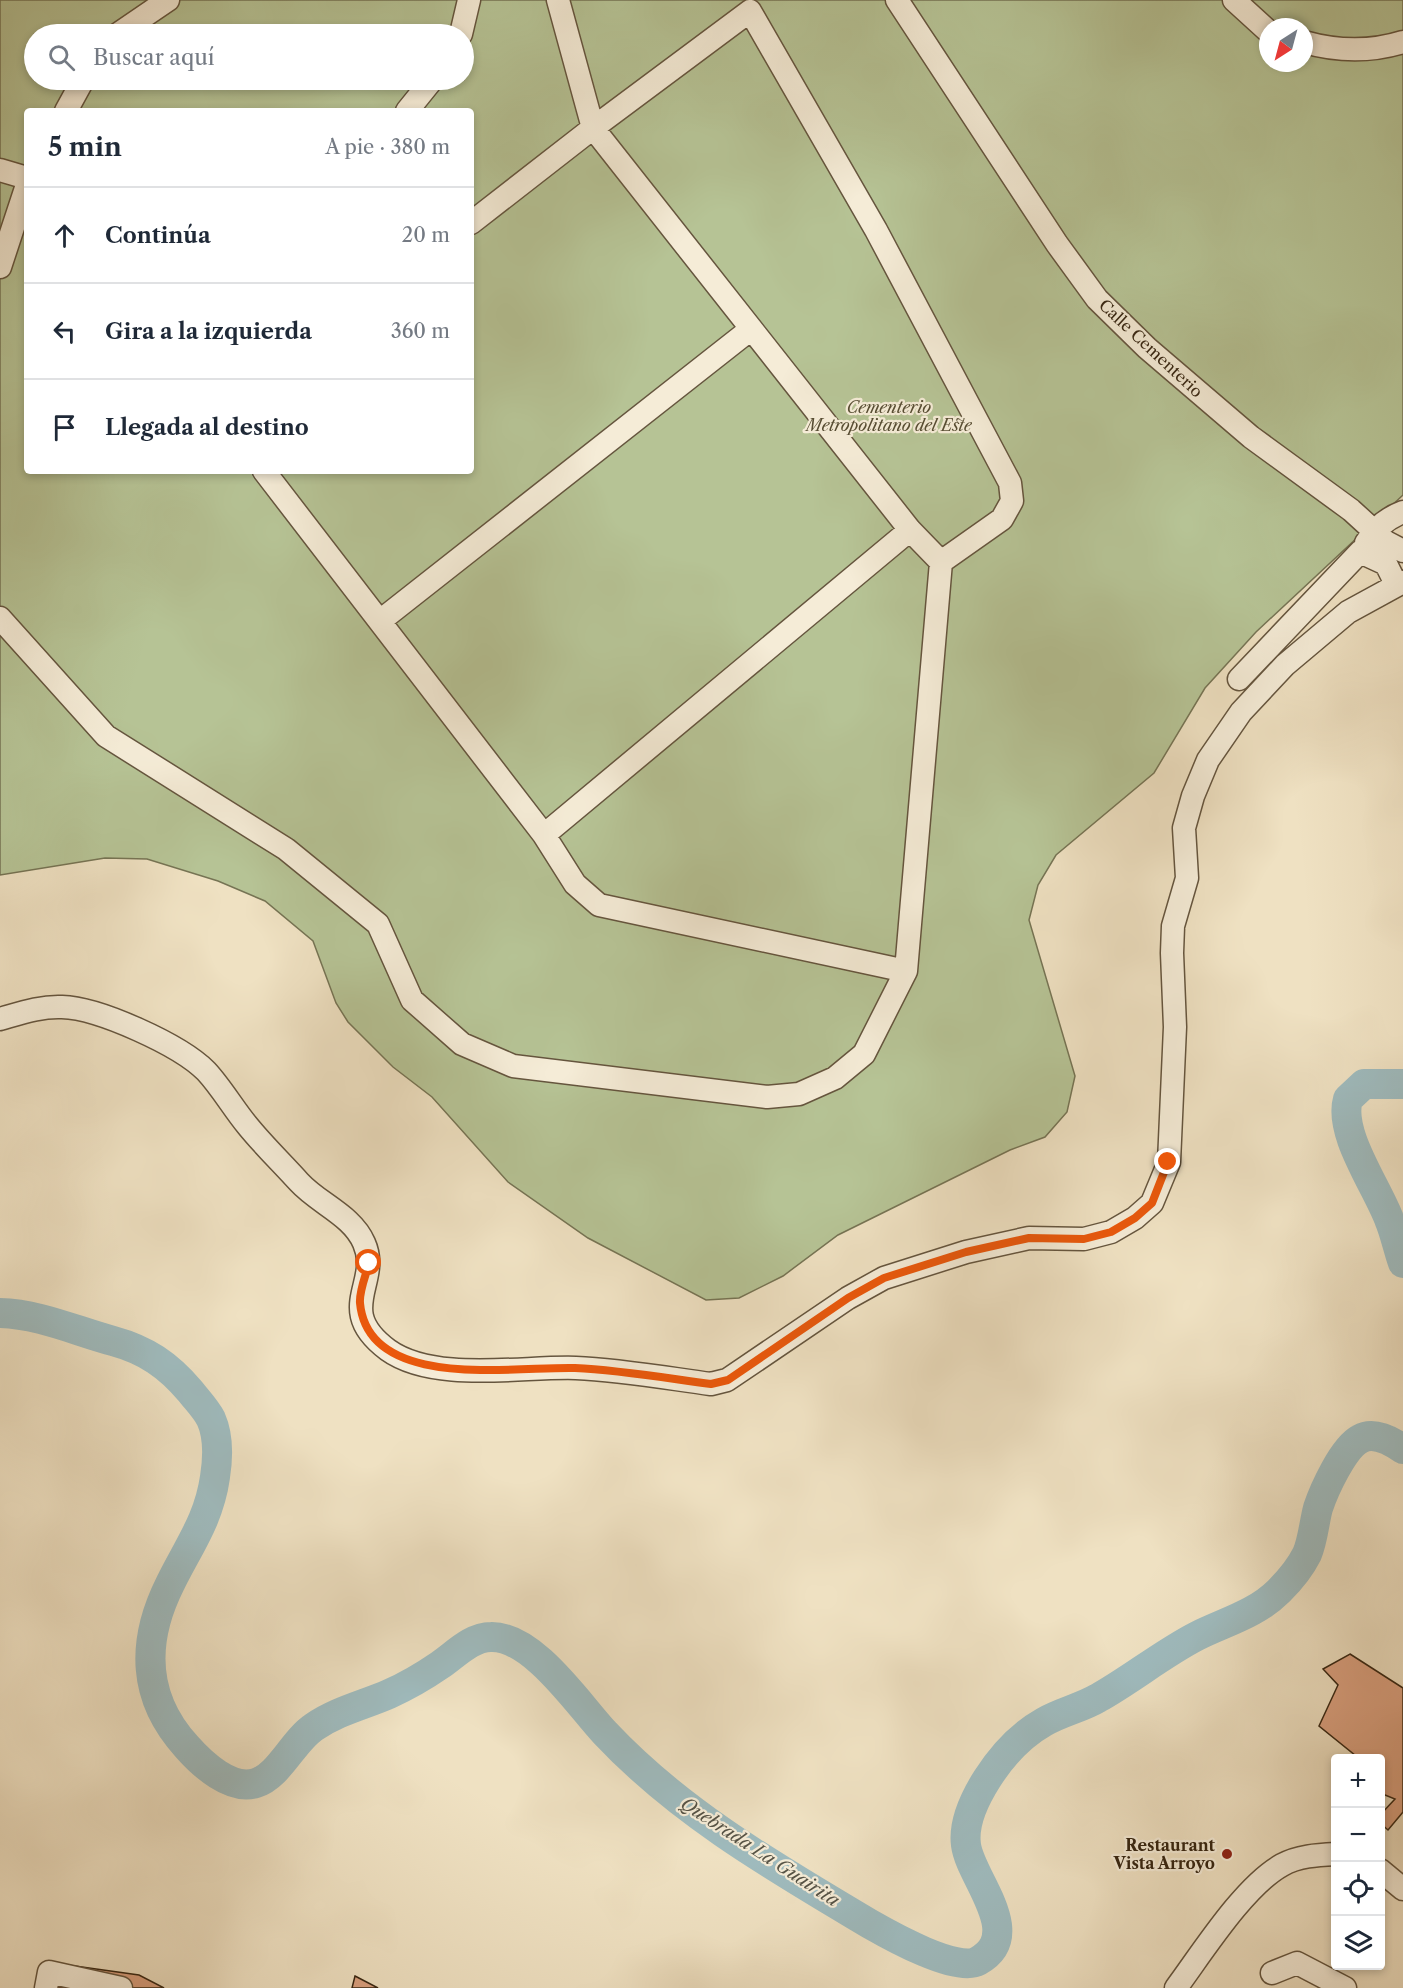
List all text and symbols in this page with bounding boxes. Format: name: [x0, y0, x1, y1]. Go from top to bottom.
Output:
north arrow: [1259, 18, 1313, 72]
search box: [24, 24, 474, 90]
icon: search: [45, 41, 78, 74]
text: Buscar aquí: [93, 44, 215, 71]
text: 5 min: [48, 131, 122, 163]
text: A pie · 380 m: [325, 135, 450, 159]
icon: ahead: [48, 219, 81, 252]
text: Continúa: [105, 222, 211, 249]
text: 20 m: [402, 223, 450, 247]
street label: Calle Cementerio: [1095, 295, 1207, 401]
icon: left: [48, 315, 81, 348]
text: Gira a la izquierda: [105, 318, 312, 345]
text: 360 m: [391, 319, 450, 343]
park label: Cementerio Metropolitano del Este: [804, 397, 973, 435]
icon: arrive: [48, 411, 81, 444]
text: Llegada al destino: [105, 414, 309, 441]
route end: [1154, 1148, 1180, 1174]
route start: [355, 1249, 381, 1275]
map controls: [1331, 1754, 1385, 1970]
button: +: [1331, 1754, 1385, 1808]
water label: Quebrada La Guairita: [677, 1792, 844, 1912]
button: −: [1331, 1808, 1385, 1862]
place label: Restaurant Vista Arroyo: [1112, 1835, 1216, 1873]
marker: Restaurant Vista Arroyo: [1220, 1847, 1234, 1861]
button: locate: [1331, 1862, 1385, 1916]
button: layers: [1331, 1916, 1385, 1970]

